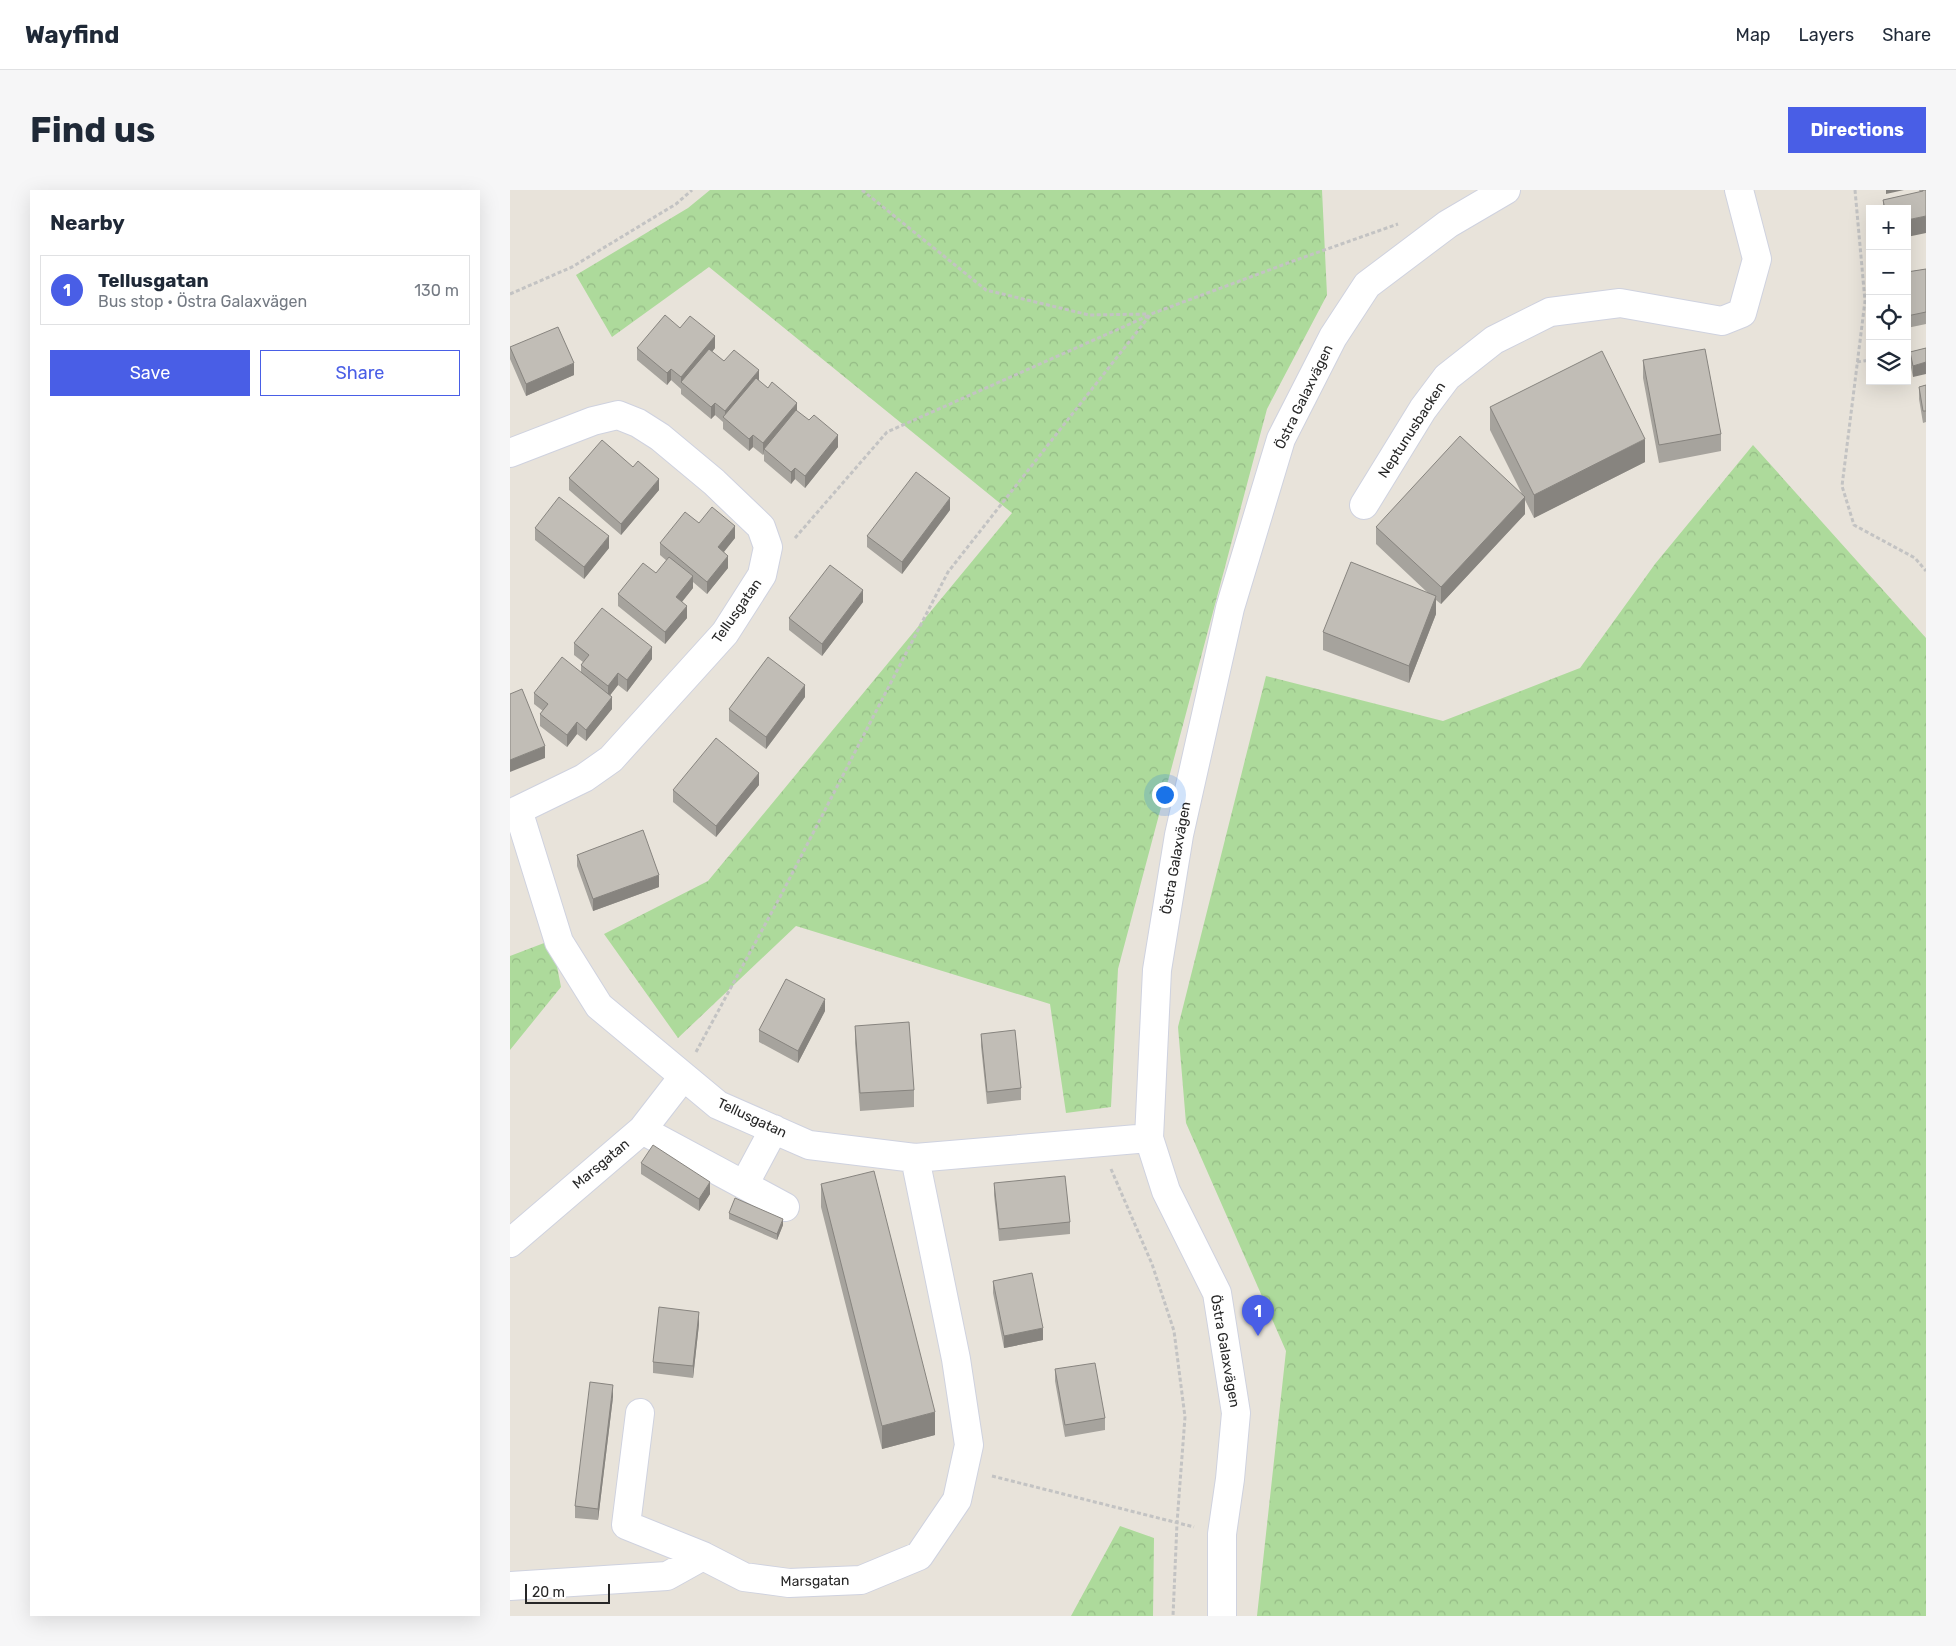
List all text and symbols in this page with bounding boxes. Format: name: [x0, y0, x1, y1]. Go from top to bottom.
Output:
text: Wayfind: [25, 21, 119, 49]
text: Map: [1736, 24, 1771, 46]
text: Layers: [1799, 24, 1854, 46]
text: Share: [1882, 24, 1931, 46]
button: Directions: [1788, 107, 1926, 153]
text: Find us: [30, 109, 155, 151]
map controls: [1866, 205, 1911, 385]
button: +: [1866, 205, 1911, 250]
text: Nearby: [50, 210, 125, 235]
button: −: [1866, 250, 1911, 295]
text: Tellusgatan: [98, 269, 209, 292]
text: 1: [63, 281, 71, 300]
text: 130 m: [414, 281, 459, 300]
text: Bus stop · Östra Galaxvägen: [98, 292, 307, 311]
button: locate: [1866, 295, 1911, 340]
button: layers: [1866, 340, 1911, 385]
street label: Östra Galaxvägen: [1271, 342, 1337, 452]
button: Save: [50, 350, 250, 396]
button: Share: [260, 350, 460, 396]
street label: Neptunusbacken: [1375, 379, 1449, 481]
street label: Tellusgatan: [709, 576, 765, 646]
your location: [1152, 782, 1178, 808]
street label: Östra Galaxvägen: [1158, 800, 1194, 916]
street label: Tellusgatan: [715, 1095, 789, 1141]
street label: Marsgatan: [569, 1135, 633, 1193]
street label: Östra Galaxvägen: [1207, 1293, 1243, 1409]
pin: 1: [1242, 1295, 1274, 1336]
street label: Marsgatan: [780, 1572, 850, 1590]
scale bar: [525, 1581, 610, 1604]
text: 20 m: [532, 1584, 565, 1601]

